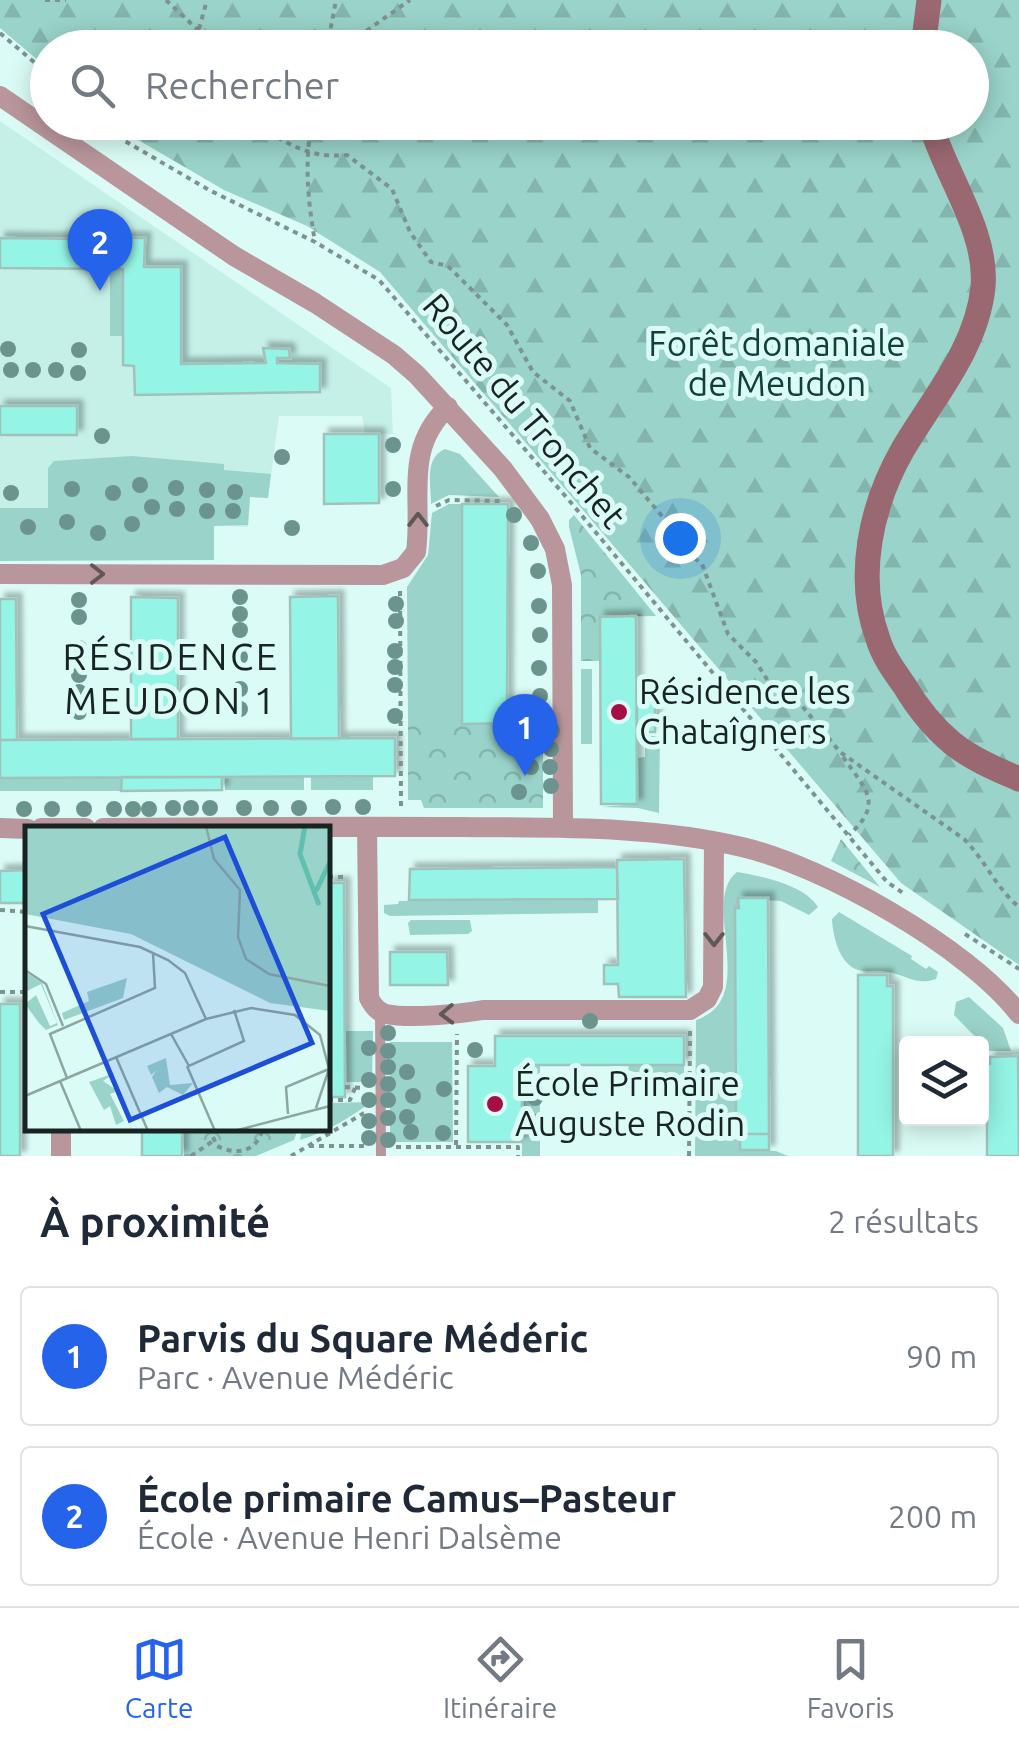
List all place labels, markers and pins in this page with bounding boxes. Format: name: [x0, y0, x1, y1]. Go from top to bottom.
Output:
pin: 2: [68, 208, 132, 291]
place label: Résidence les Chataîgners: [639, 671, 851, 751]
pin: 1: [492, 694, 558, 776]
marker: Résidence les Chataîgners: [608, 701, 630, 723]
place label: École Primaire Auguste Rodin: [515, 1062, 745, 1143]
marker: École Primaire Auguste Rodin: [484, 1093, 506, 1115]

